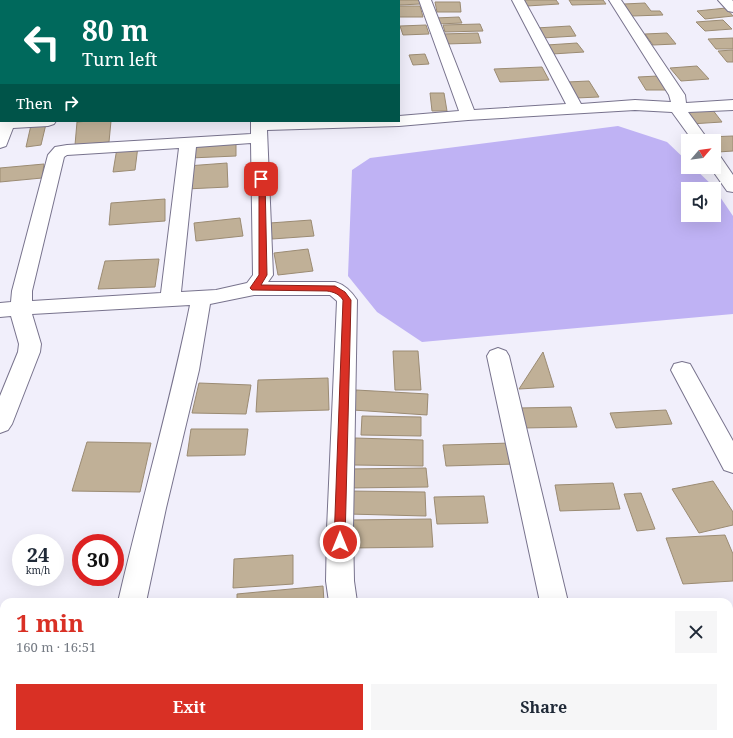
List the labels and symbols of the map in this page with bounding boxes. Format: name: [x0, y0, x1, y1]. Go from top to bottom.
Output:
north arrow: [681, 134, 721, 174]
pin: [244, 162, 278, 196]
position arrow: [319, 521, 361, 563]
speed limit sign: 30: [72, 534, 124, 586]

